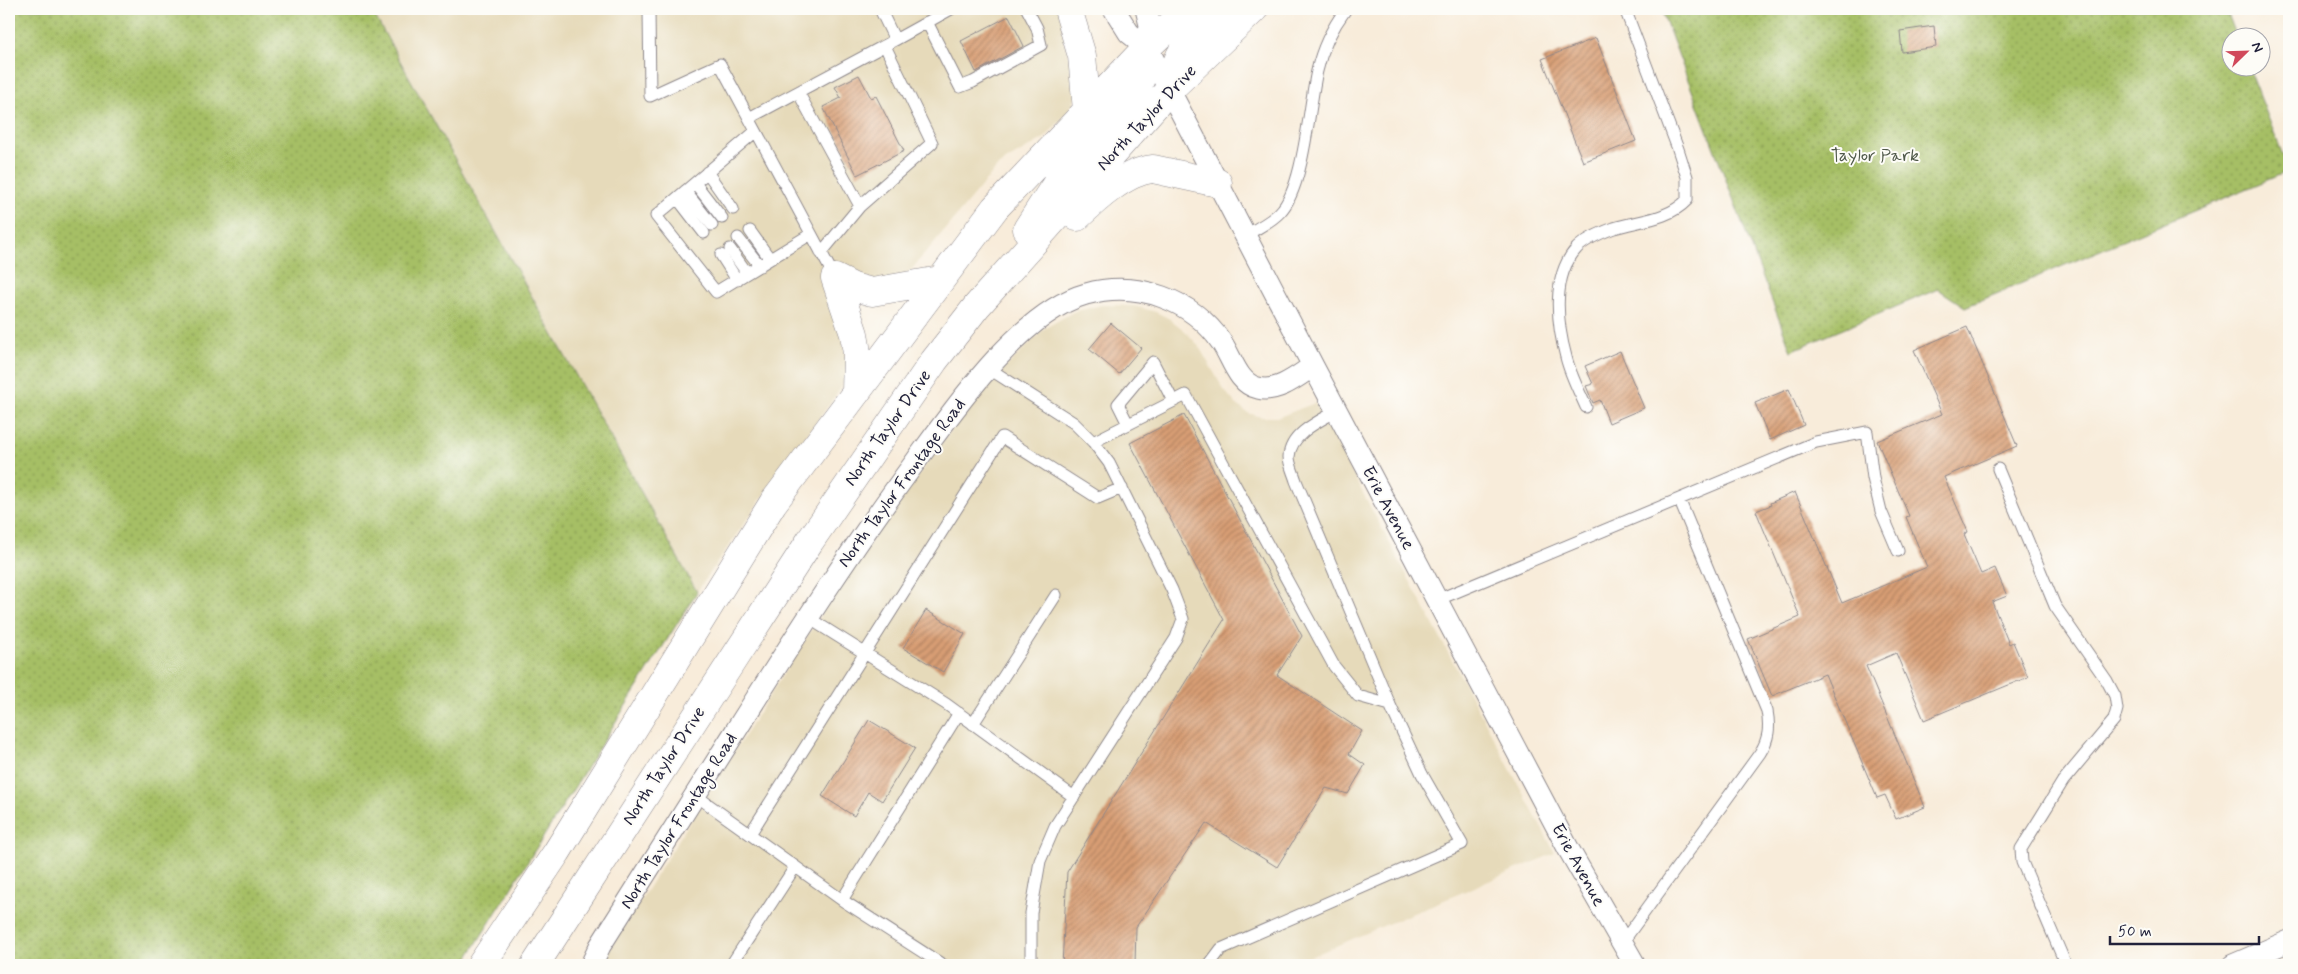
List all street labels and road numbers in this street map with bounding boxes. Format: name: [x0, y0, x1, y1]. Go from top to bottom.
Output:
street label: North Taylor Drive: [1092, 60, 1202, 176]
street label: North Taylor Drive: [839, 365, 937, 491]
street label: North Taylor Frontage Road: [832, 394, 972, 573]
street label: Erie Avenue: [1356, 462, 1420, 554]
street label: North Taylor Drive: [617, 702, 711, 830]
street label: North Taylor Frontage Road: [615, 728, 744, 914]
street label: Erie Avenue: [1545, 819, 1611, 911]

